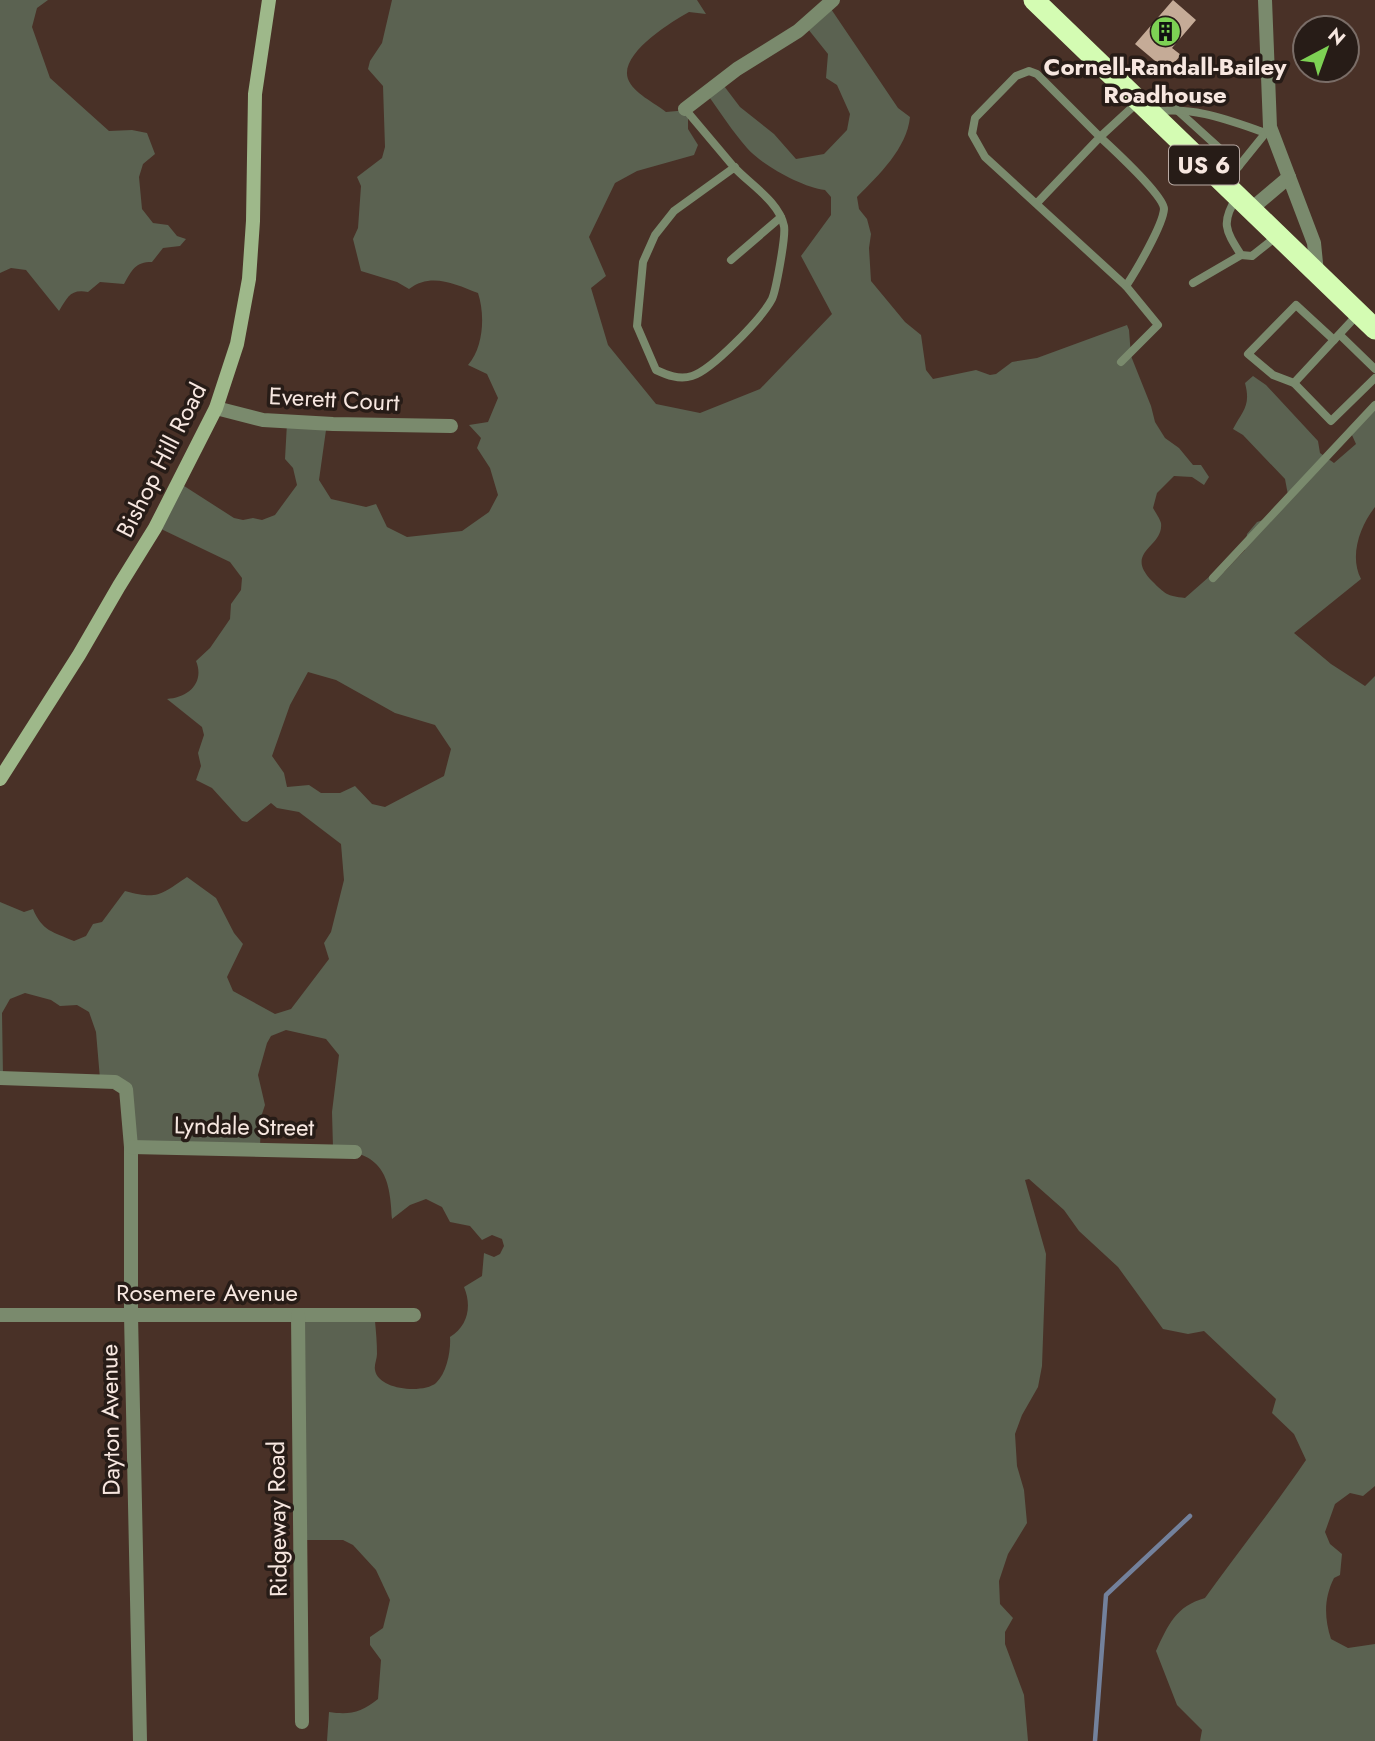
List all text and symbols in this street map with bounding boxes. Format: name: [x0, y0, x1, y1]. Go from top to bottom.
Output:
north arrow: [1291, 14, 1361, 84]
building icon: Cornell-Randall-Bailey Roadhouse: [1148, 15, 1182, 49]
text: N: [1322, 21, 1351, 52]
place label: Cornell-Randall-Bailey Roadhouse: [1044, 49, 1287, 112]
road number: US 6: [1169, 146, 1239, 184]
street label: Bishop Hill Road: [107, 377, 215, 543]
street label: Everett Court: [268, 378, 400, 420]
street label: Lyndale Street: [174, 1107, 315, 1145]
street label: Rosemere Avenue: [116, 1275, 298, 1310]
street label: Dayton Avenue: [91, 1344, 129, 1496]
street label: Ridgeway Road: [258, 1441, 296, 1597]

